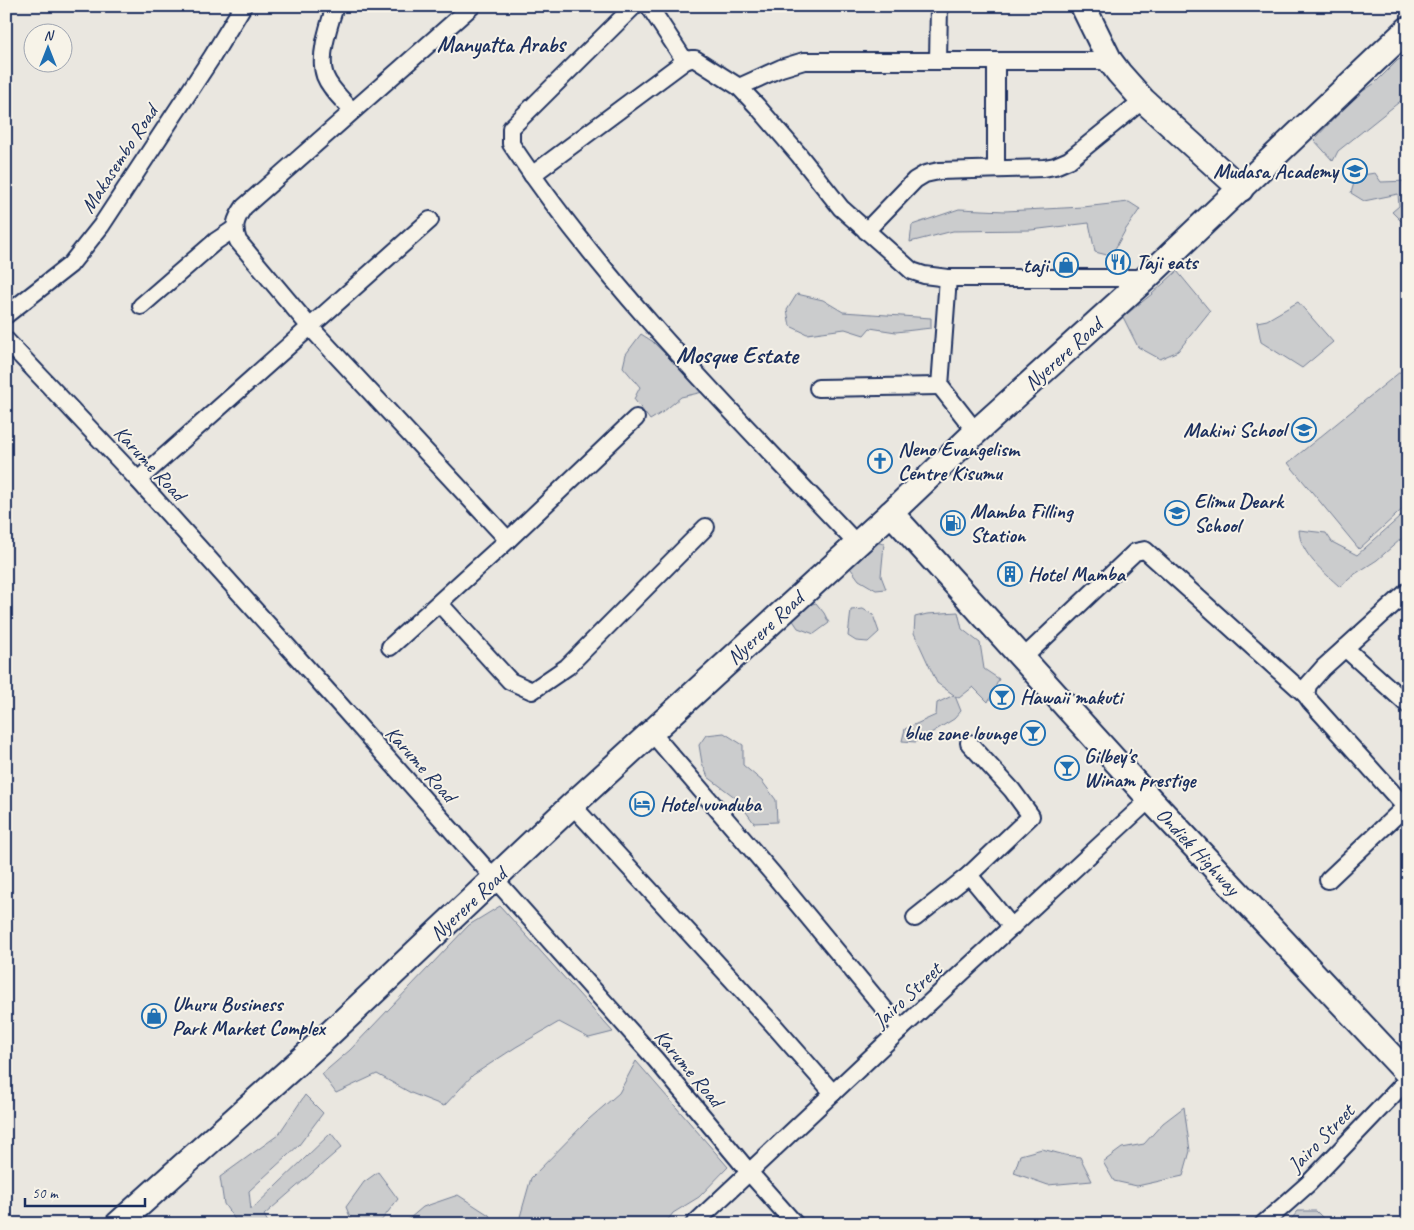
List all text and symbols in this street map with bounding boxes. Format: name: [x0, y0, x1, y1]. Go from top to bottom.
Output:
north arrow: [22, 22, 72, 72]
text: N: [44, 27, 55, 44]
district label: Manyatta Arabs: [437, 31, 567, 59]
street label: Makasembo Road: [75, 97, 165, 218]
place label: Mudasa Academy: [1213, 158, 1341, 184]
school or university icon: Mudasa Academy: [1342, 158, 1368, 184]
restaurant icon: Taji eats: [1105, 249, 1131, 275]
place label: Taji eats: [1136, 249, 1200, 275]
place label: taji: [1023, 252, 1051, 278]
shop icon: taji: [1053, 252, 1079, 278]
street label: Nyerere Road: [1019, 310, 1110, 396]
district label: Mosque Estate: [676, 340, 800, 370]
place label: Makini School: [1183, 417, 1290, 443]
school or university icon: Makini School: [1291, 417, 1317, 443]
street label: Karume Road: [108, 420, 193, 508]
place label: Neno Evangelism Centre Kisumu: [898, 436, 1021, 486]
church icon: Neno Evangelism Centre Kisumu: [867, 448, 893, 474]
place label: Elimu Deark School: [1194, 488, 1285, 538]
place label: Mamba Filling Station: [970, 498, 1075, 548]
school or university icon: Elimu Deark School: [1164, 500, 1190, 526]
fuel station icon: Mamba Filling Station: [940, 510, 966, 536]
building icon: Hotel Mamba: [997, 561, 1023, 587]
place label: Hotel Mamba: [1028, 561, 1127, 587]
street label: Nyerere Road: [721, 583, 812, 670]
bar icon: Hawaii makuti: [989, 684, 1015, 710]
place label: Hawaii makuti: [1020, 684, 1125, 710]
street label: Karume Road: [380, 720, 464, 810]
place label: blue zone lounge: [904, 720, 1018, 746]
bar icon: blue zone lounge: [1020, 720, 1046, 746]
place label: Gilbey's Winam prestige: [1084, 743, 1198, 793]
bar icon: Gilbey's Winam prestige: [1054, 755, 1080, 781]
hotel icon: Hotel vunduba: [629, 791, 655, 817]
place label: Hotel vunduba: [660, 791, 762, 817]
street label: Ondiek Highway: [1151, 801, 1247, 902]
street label: Nyerere Road: [424, 859, 515, 946]
street label: Jairo Street: [866, 955, 948, 1034]
place label: Uhuru Business Park Market Complex: [172, 991, 326, 1041]
shop icon: Uhuru Business Park Market Complex: [141, 1003, 167, 1029]
street label: Karume Road: [649, 1024, 731, 1114]
street label: Jairo Street: [1282, 1097, 1361, 1178]
scale bar: [25, 1175, 145, 1207]
text: 50 m: [32, 1184, 59, 1203]

